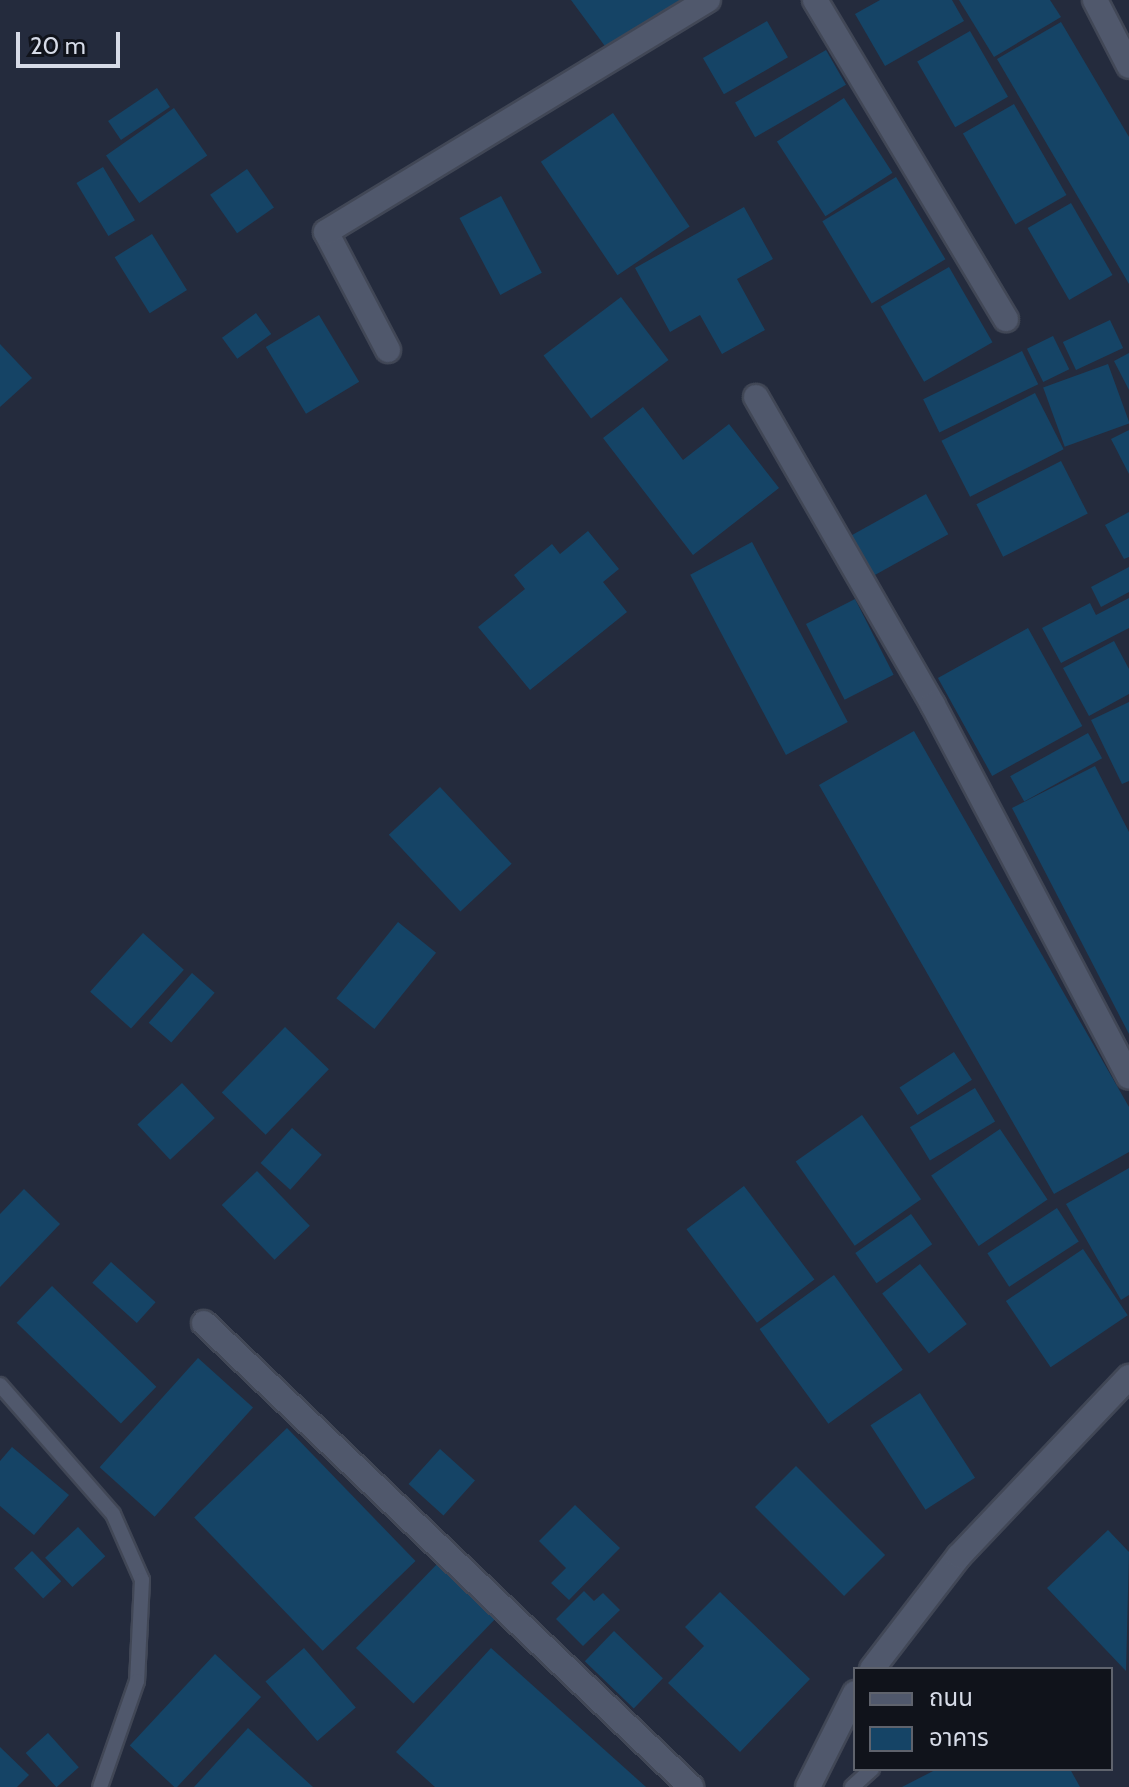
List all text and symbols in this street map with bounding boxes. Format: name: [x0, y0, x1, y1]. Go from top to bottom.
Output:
scale bar: [20, 16, 124, 66]
text: 20 m: [30, 31, 86, 60]
legend: [853, 1667, 1113, 1771]
text: ถนน: [929, 1683, 973, 1712]
text: อาคาร: [929, 1723, 989, 1752]

